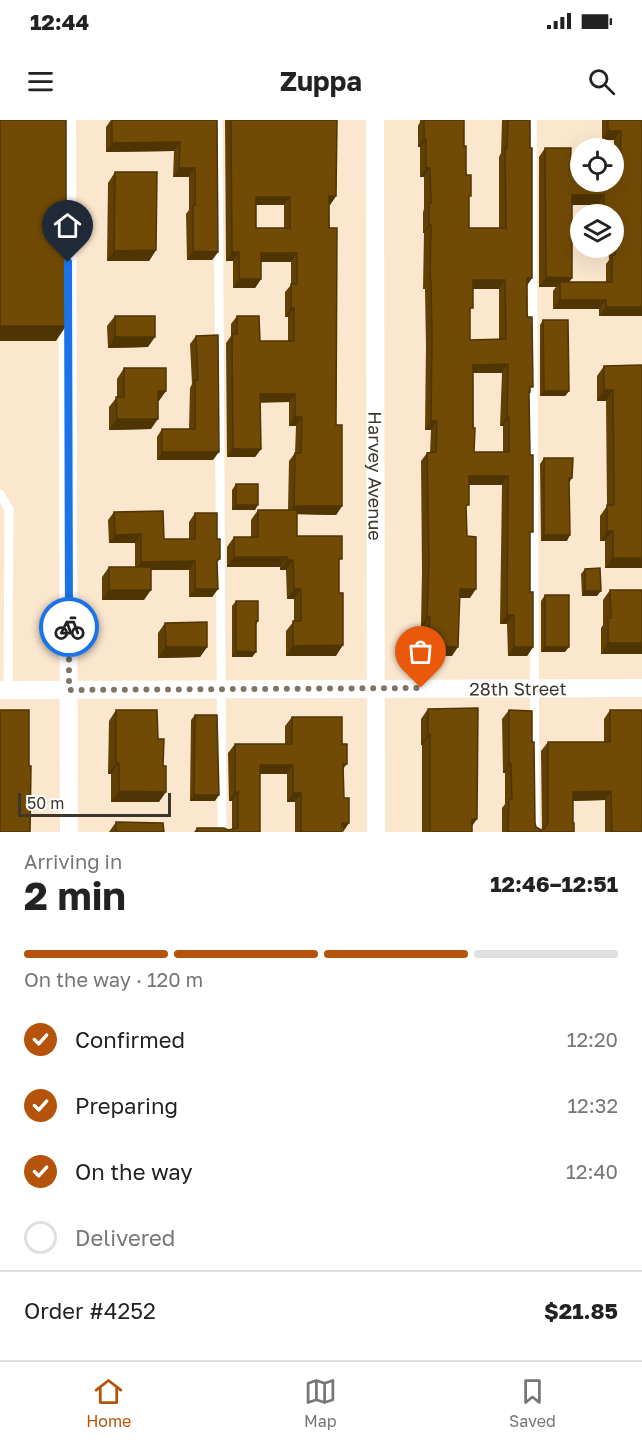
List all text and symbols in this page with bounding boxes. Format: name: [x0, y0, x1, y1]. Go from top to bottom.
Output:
text: 12:44: [30, 8, 89, 35]
icon: menu: [24, 65, 57, 98]
text: Zuppa: [280, 65, 362, 97]
icon: search: [585, 65, 618, 98]
map controls: [570, 138, 624, 258]
button: locate: [570, 138, 624, 192]
pin: [42, 200, 93, 262]
button: layers: [570, 204, 624, 258]
icon: home: [51, 209, 84, 242]
street label: Harvey Avenue: [364, 411, 387, 541]
courier: [39, 597, 99, 657]
icon: bike: [53, 611, 86, 644]
pin: [395, 626, 446, 688]
icon: bag: [404, 635, 437, 668]
street label: 28th Street: [469, 677, 567, 700]
scale bar: [18, 790, 171, 818]
text: 50 m: [27, 793, 64, 813]
text: Arriving in: [24, 849, 122, 873]
text: 12:46–12:51: [490, 870, 618, 897]
text: 2 min: [24, 872, 126, 919]
text: On the way · 120 m: [24, 967, 203, 991]
icon: check: [24, 1023, 57, 1056]
text: Confirmed: [75, 1026, 185, 1053]
text: 12:20: [567, 1027, 618, 1051]
icon: check: [24, 1089, 57, 1122]
text: Preparing: [75, 1092, 178, 1119]
text: 12:32: [567, 1093, 618, 1117]
icon: check: [24, 1155, 57, 1188]
text: On the way: [75, 1158, 193, 1185]
text: 12:40: [566, 1159, 618, 1183]
text: Delivered: [75, 1224, 175, 1251]
text: Order #4252: [24, 1297, 156, 1324]
text: $21.85: [544, 1297, 618, 1324]
tab: Home: [86, 1375, 131, 1431]
tab: Map: [304, 1375, 337, 1431]
tab: Saved: [509, 1375, 556, 1431]

